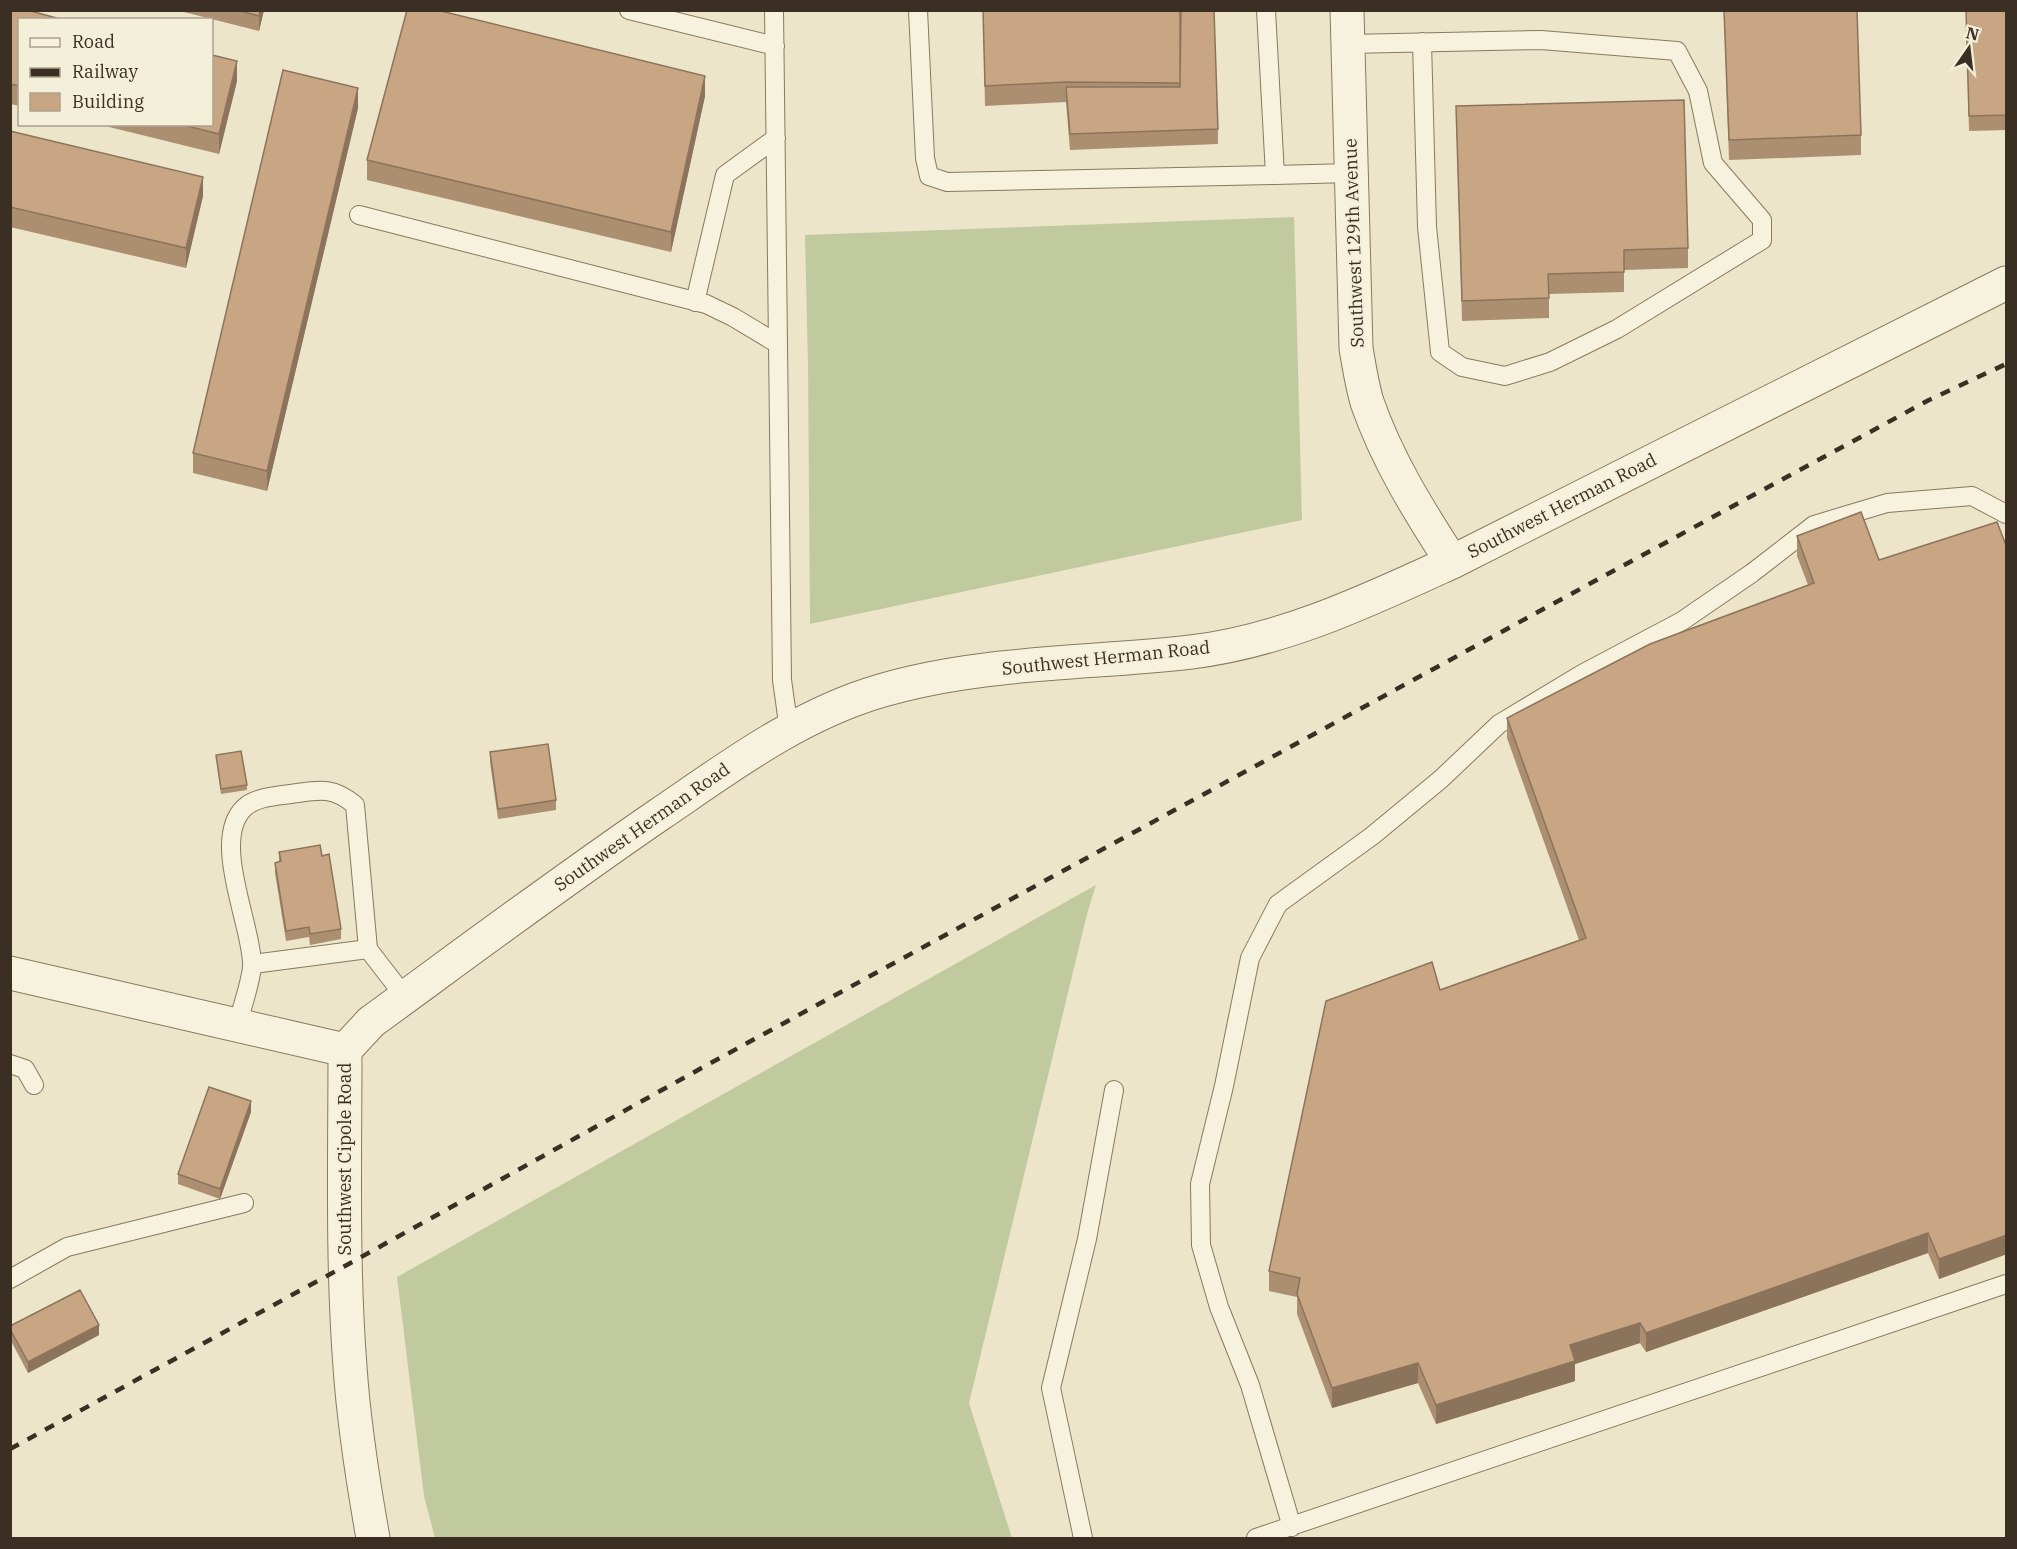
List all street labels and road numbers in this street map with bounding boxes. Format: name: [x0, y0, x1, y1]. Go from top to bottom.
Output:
street label: Southwest 129th Avenue: [1338, 138, 1369, 348]
street label: Southwest Herman Road: [1463, 448, 1660, 563]
street label: Southwest Herman Road: [1001, 635, 1211, 680]
street label: Southwest Herman Road: [549, 757, 734, 896]
street label: Southwest Cipole Road: [333, 1063, 356, 1255]

